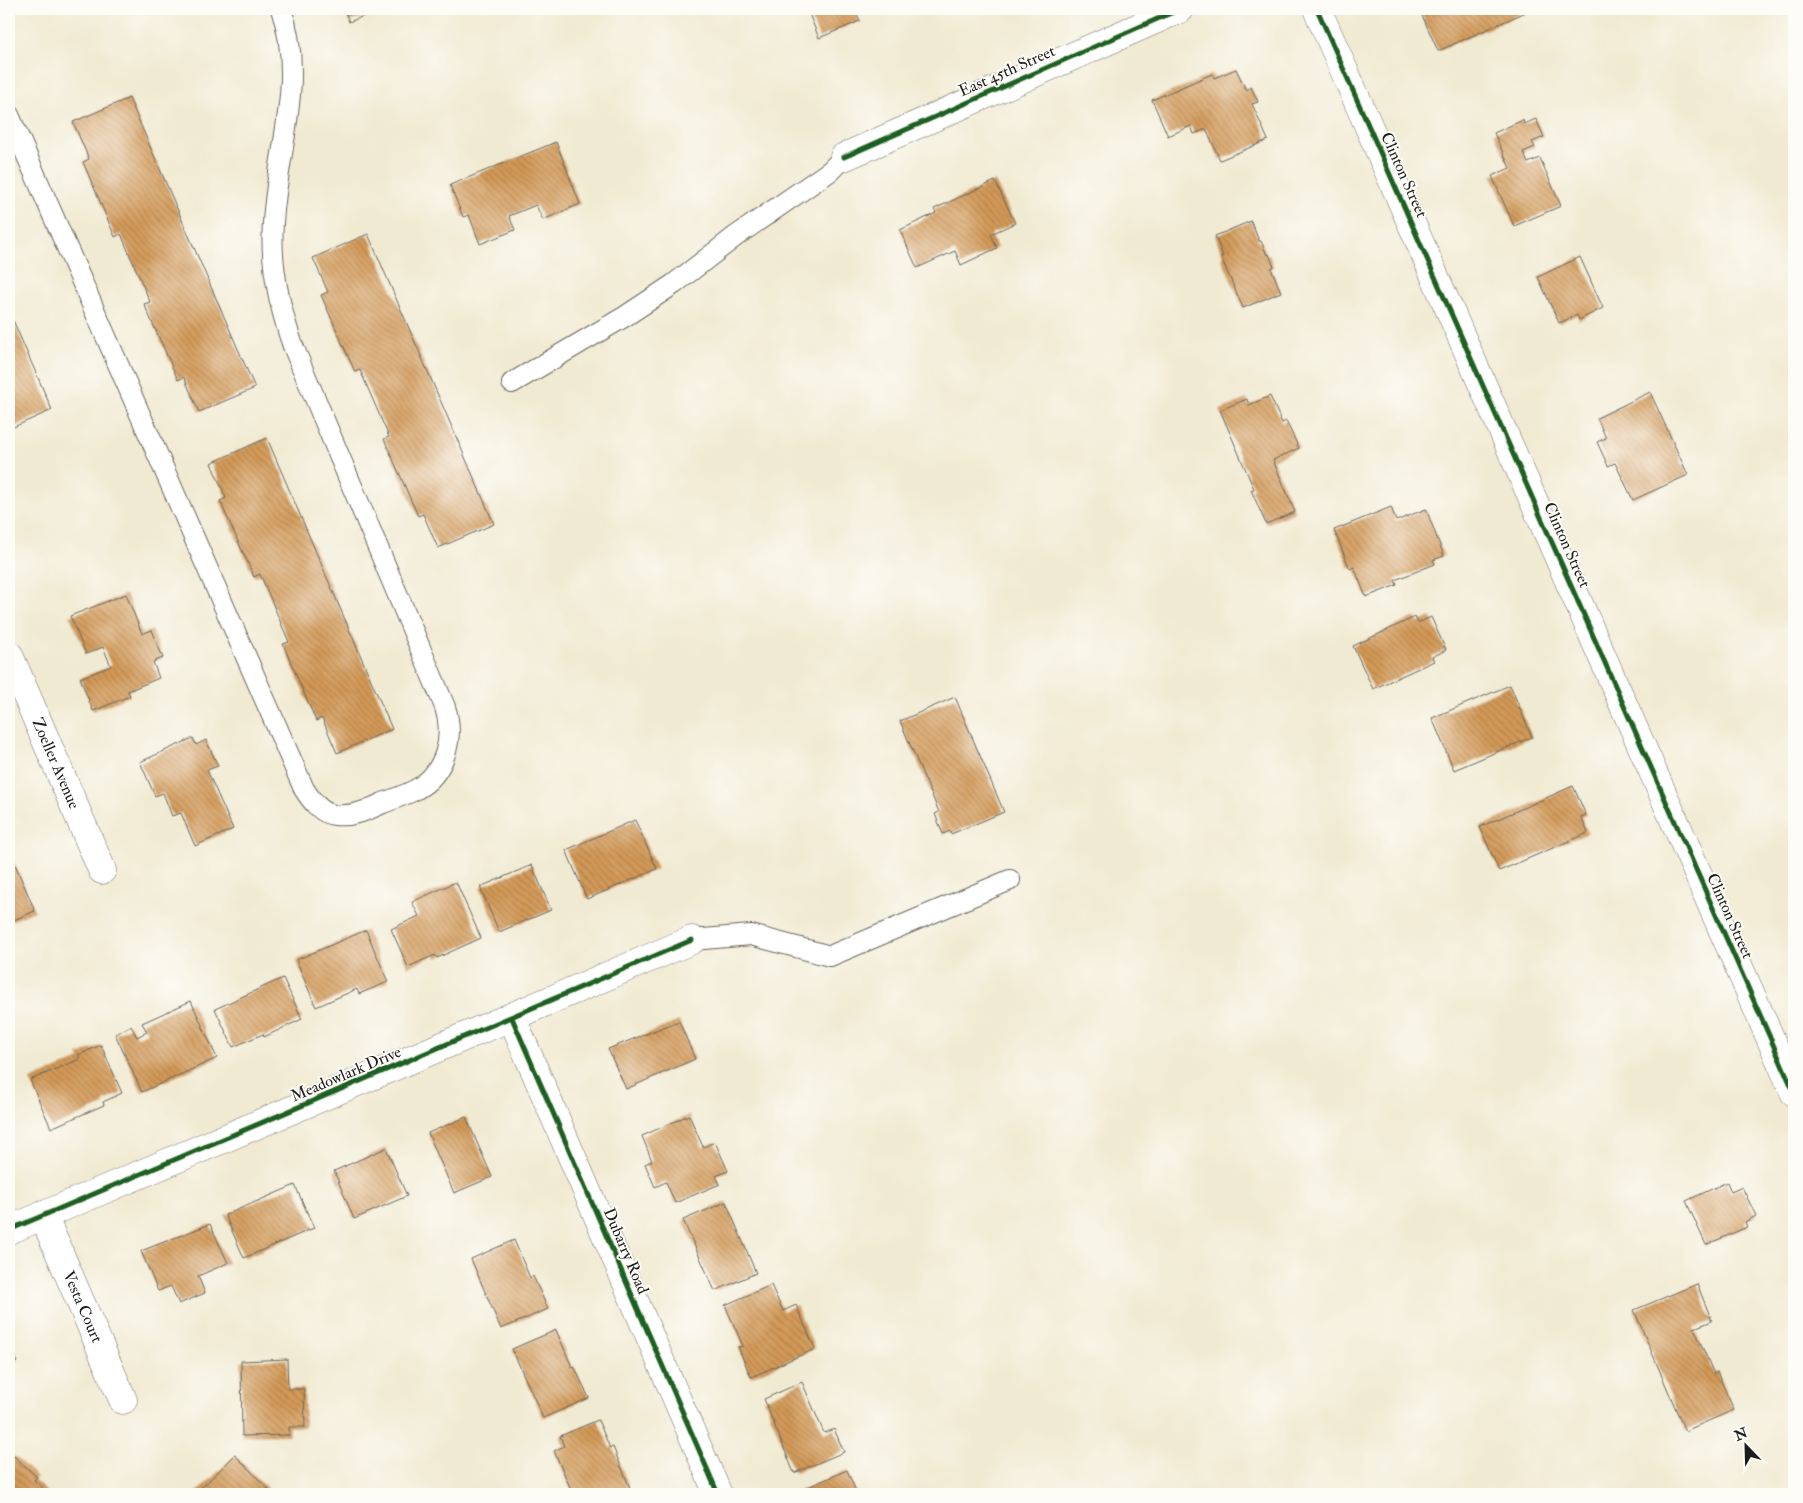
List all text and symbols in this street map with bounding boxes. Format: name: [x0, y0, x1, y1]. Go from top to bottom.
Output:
street label: East 45th Street: [956, 41, 1058, 101]
street label: Clinton Street: [1376, 129, 1432, 221]
street label: Clinton Street: [1539, 499, 1595, 591]
street label: Zoeller Avenue: [27, 715, 84, 812]
street label: Clinton Street: [1702, 870, 1758, 962]
street label: Meadowlark Drive: [288, 1042, 405, 1106]
street label: Dubarry Road: [599, 1205, 653, 1297]
street label: Vesta Court: [58, 1268, 107, 1346]
north arrow: [1720, 1420, 1770, 1470]
text: N: [1731, 1424, 1751, 1445]

